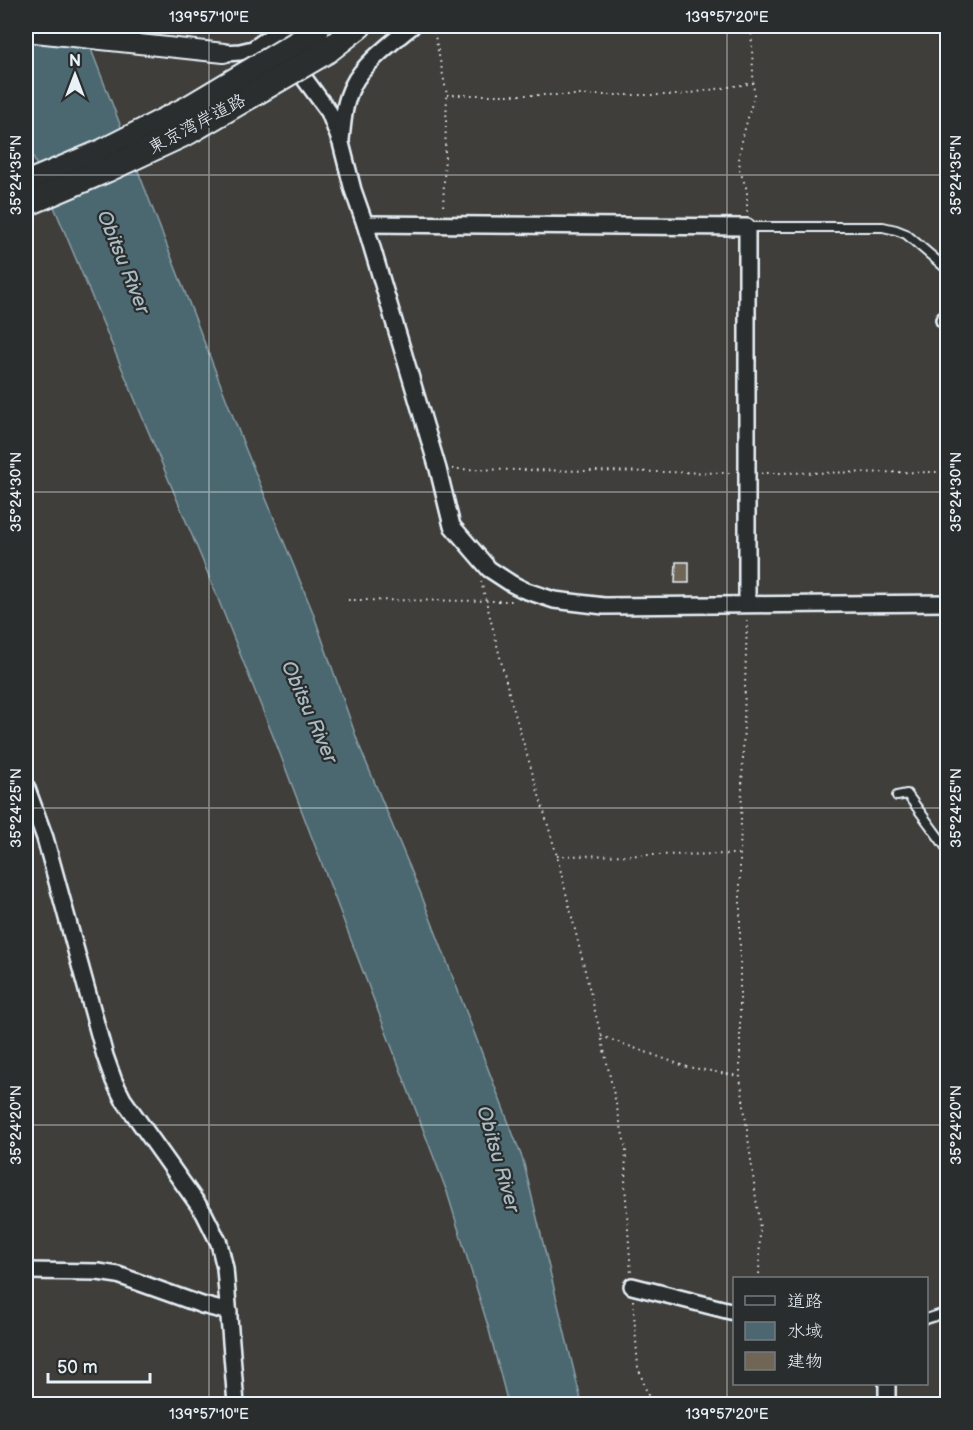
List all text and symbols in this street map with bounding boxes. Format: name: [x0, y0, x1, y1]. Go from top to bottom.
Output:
text: 139°57'10"E: [169, 8, 249, 27]
text: 139°57'20"E: [685, 8, 769, 27]
north arrow: [45, 45, 105, 105]
text: N: [69, 52, 81, 71]
street label: 東京湾岸道路: [144, 89, 250, 159]
text: 35°24'35"N: [7, 135, 26, 215]
text: 35°24'35"N: [947, 135, 966, 215]
water label: Obitsu River: [91, 207, 155, 319]
text: 35°24'30"N: [7, 452, 26, 532]
text: 35°24'30"N: [947, 452, 966, 532]
water label: Obitsu River: [276, 657, 343, 769]
text: 35°24'25"N: [7, 768, 26, 848]
text: 35°24'25"N: [947, 768, 966, 848]
text: 35°24'20"N: [7, 1085, 26, 1165]
text: 35°24'20"N: [947, 1085, 966, 1165]
water label: Obitsu River: [471, 1103, 525, 1217]
legend: [733, 1277, 928, 1385]
text: 道路: [787, 1291, 823, 1312]
text: 水域: [787, 1321, 823, 1342]
scale bar: [48, 1346, 150, 1384]
text: 建物: [787, 1351, 823, 1372]
text: 50 m: [57, 1357, 98, 1378]
text: 139°57'10"E: [169, 1405, 249, 1424]
text: 139°57'20"E: [685, 1405, 769, 1424]

